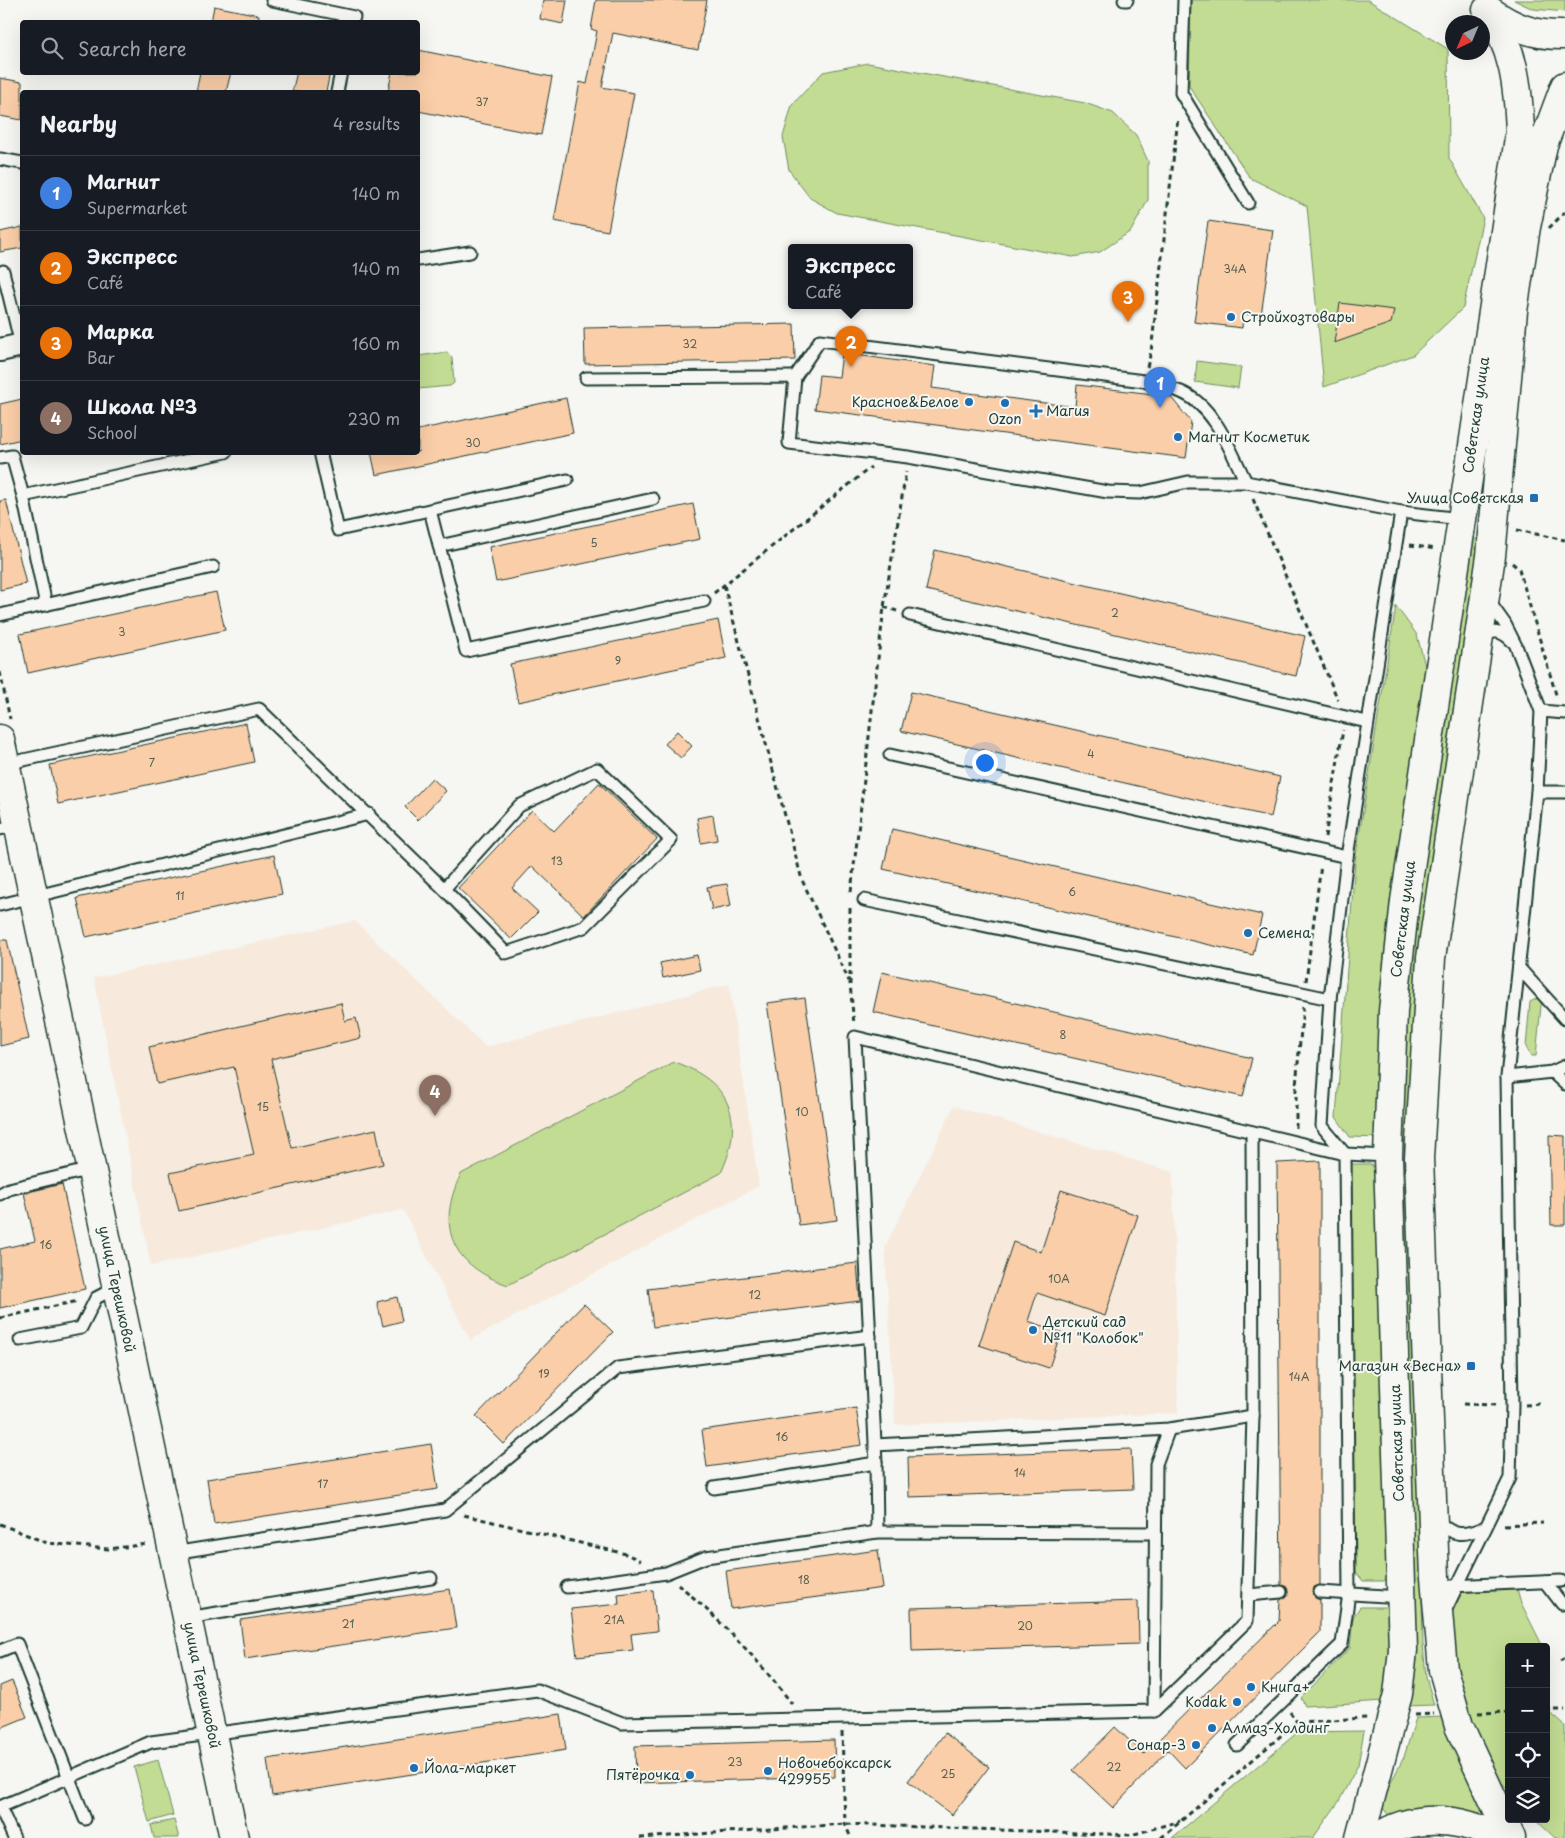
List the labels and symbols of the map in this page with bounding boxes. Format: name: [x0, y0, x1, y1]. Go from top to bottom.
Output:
north arrow: [1445, 15, 1490, 60]
house number: 37: [476, 93, 489, 110]
house number: 34А: [1224, 260, 1247, 277]
pin: 3: [1112, 281, 1144, 322]
place label: Стройхозтовары: [1241, 306, 1355, 327]
marker: Стройхозтовары: [1225, 311, 1237, 323]
pin: 2: [835, 326, 867, 367]
house number: 32: [683, 335, 698, 352]
street label: Советская улица: [1457, 355, 1494, 475]
pin: 1: [1144, 367, 1176, 408]
place label: Красное&Белое: [852, 391, 959, 412]
marker: Красное&Белое: [963, 396, 975, 408]
marker: Ozon: [999, 397, 1011, 409]
place label: Магия: [1046, 400, 1090, 421]
marker: Магия: [1030, 405, 1042, 417]
place label: Ozon: [988, 408, 1022, 429]
place label: Магнит Косметик: [1188, 426, 1310, 447]
marker: Магнит Косметик: [1172, 431, 1184, 443]
house number: 30: [465, 434, 481, 451]
place label: Улица Советская: [1407, 487, 1524, 508]
marker: Улица Советская: [1528, 492, 1540, 504]
house number: 5: [590, 534, 598, 551]
house number: 2: [1111, 604, 1119, 621]
house number: 3: [118, 623, 126, 640]
house number: 9: [615, 652, 621, 669]
house number: 4: [1087, 745, 1095, 762]
your location: [972, 750, 998, 776]
house number: 7: [149, 754, 155, 771]
house number: 13: [551, 852, 563, 869]
street label: Советская улица: [1385, 859, 1420, 979]
house number: 6: [1068, 883, 1076, 900]
house number: 11: [175, 887, 185, 904]
place label: Семена: [1258, 922, 1311, 943]
marker: Семена: [1242, 927, 1254, 939]
house number: 8: [1060, 1026, 1067, 1043]
pin: 4: [419, 1075, 451, 1116]
house number: 15: [257, 1098, 269, 1115]
house number: 10: [796, 1103, 808, 1120]
street label: улица Терешковой: [94, 1224, 141, 1354]
house number: 16: [40, 1236, 53, 1253]
house number: 10А: [1048, 1270, 1070, 1287]
house number: 12: [749, 1286, 762, 1303]
place label: Детский сад №11 "Колобок": [1042, 1311, 1144, 1348]
marker: Детский сад №11 "Колобок": [1027, 1324, 1039, 1336]
place label: Магазин «Весна»: [1338, 1355, 1461, 1376]
marker: Магазин «Весна»: [1465, 1360, 1477, 1372]
house number: 19: [538, 1365, 550, 1382]
house number: 14А: [1289, 1368, 1310, 1385]
street label: Советская улица: [1384, 1384, 1409, 1502]
house number: 16: [776, 1428, 789, 1445]
house number: 14: [1014, 1464, 1026, 1481]
house number: 17: [318, 1475, 329, 1492]
house number: 18: [798, 1571, 810, 1588]
house number: 21А: [603, 1611, 625, 1628]
house number: 21: [342, 1615, 354, 1632]
house number: 20: [1017, 1617, 1033, 1634]
street label: улица Терешковой: [179, 1620, 226, 1750]
place label: Книга+: [1261, 1676, 1310, 1697]
marker: Книга+: [1245, 1681, 1257, 1693]
place label: Kodak: [1185, 1691, 1227, 1712]
marker: Kodak: [1231, 1696, 1243, 1708]
place label: Алмаз-Холдинг: [1222, 1717, 1330, 1738]
marker: Алмаз-Холдинг: [1206, 1722, 1218, 1734]
place label: Сонар-3: [1127, 1734, 1186, 1755]
marker: Сонар-3: [1190, 1739, 1202, 1751]
place label: Новочебоксарск 429955: [778, 1752, 892, 1789]
house number: 23: [728, 1753, 742, 1770]
place label: Йола-маркет: [424, 1757, 516, 1778]
house number: 22: [1107, 1758, 1121, 1775]
marker: Йола-маркет: [408, 1762, 420, 1774]
place label: Пятёрочка: [606, 1764, 680, 1785]
marker: Новочебоксарск 429955: [762, 1765, 774, 1777]
house number: 25: [941, 1765, 955, 1782]
marker: Пятёрочка: [684, 1769, 696, 1781]

